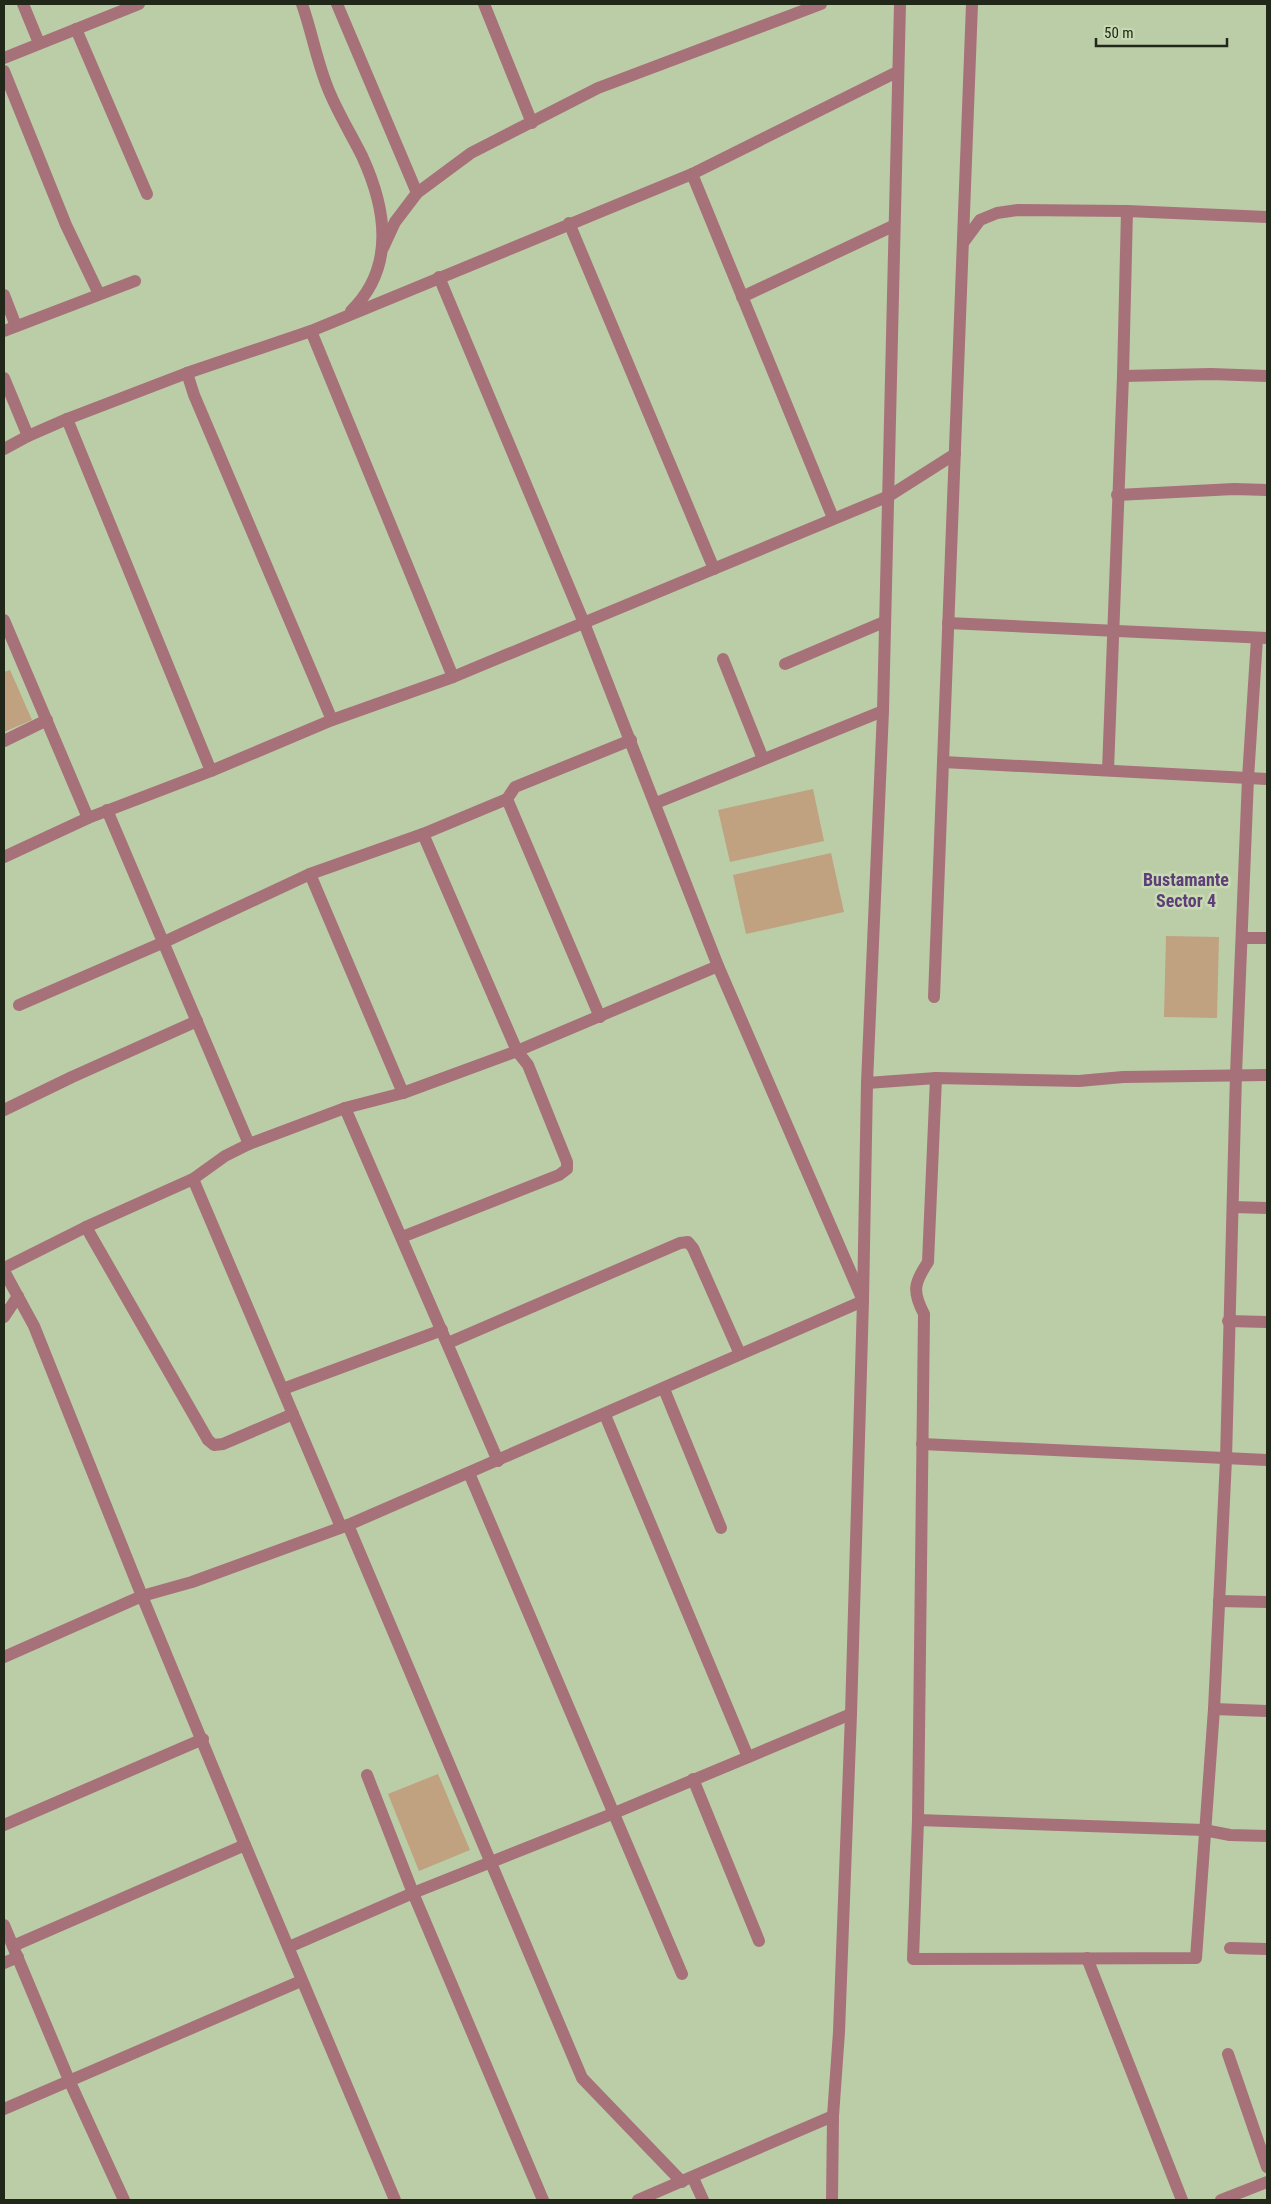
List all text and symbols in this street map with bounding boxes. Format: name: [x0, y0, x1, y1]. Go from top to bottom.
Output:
scale bar: [1096, 15, 1227, 47]
text: 50 m: [1104, 24, 1134, 42]
district label: Bustamante Sector 4: [1143, 869, 1229, 911]

